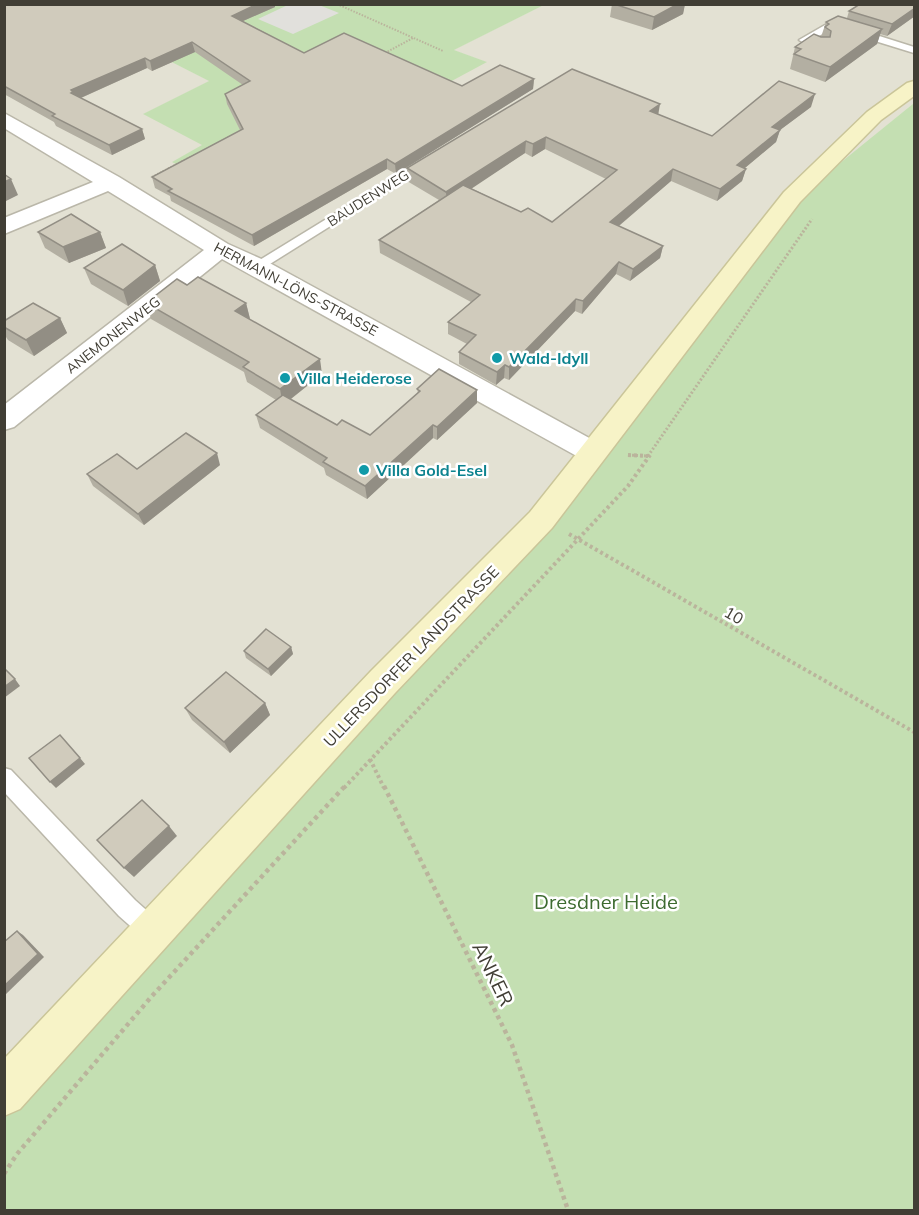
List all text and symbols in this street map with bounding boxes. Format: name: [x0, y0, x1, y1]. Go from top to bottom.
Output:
street label: BAUDENWEG: [324, 166, 412, 230]
street label: HERMANN-LÖNS-STRASSE: [211, 238, 381, 340]
street label: ANEMONENWEG: [62, 293, 164, 377]
place label: Wald-Idyll: [509, 348, 589, 368]
marker: Wald-Idyll: [490, 351, 504, 365]
place label: Villa Heiderose: [296, 368, 412, 388]
marker: Villa Heiderose: [278, 371, 292, 385]
place label: Villa Gold-Esel: [375, 460, 487, 480]
marker: Villa Gold-Esel: [357, 463, 371, 477]
street label: ULLERSDORFER LANDSTRASSE: [319, 561, 503, 751]
street label: 10: [721, 602, 747, 628]
park label: Dresdner Heide: [534, 889, 678, 914]
street label: ANKER: [467, 938, 520, 1010]

